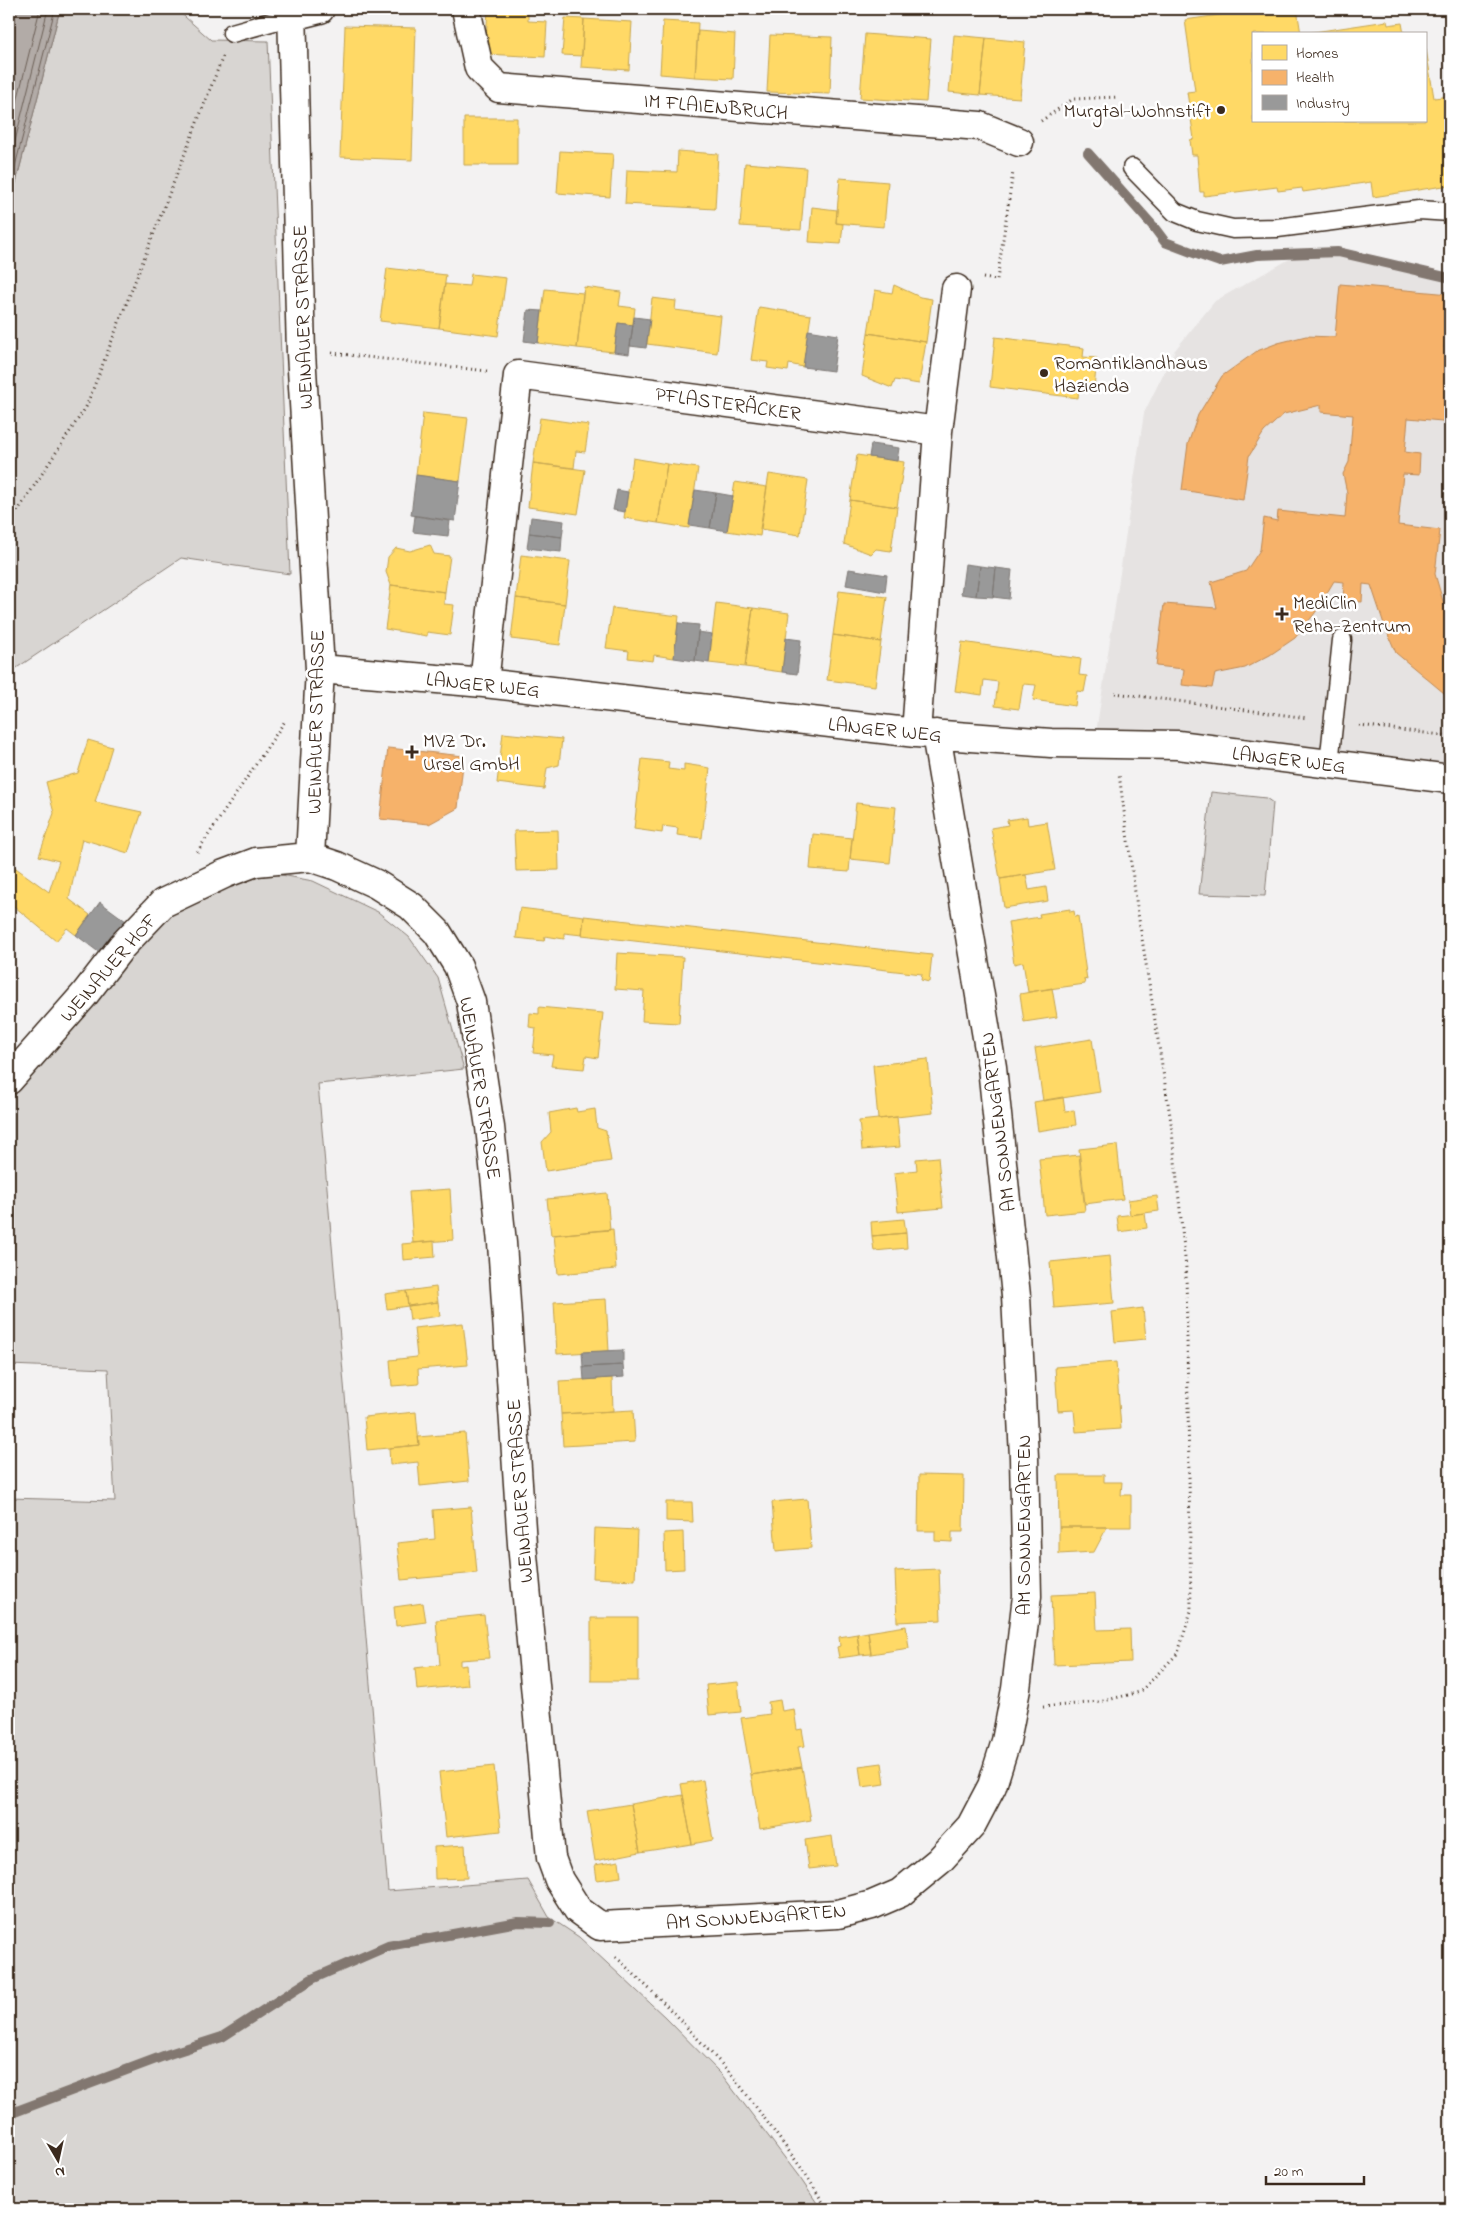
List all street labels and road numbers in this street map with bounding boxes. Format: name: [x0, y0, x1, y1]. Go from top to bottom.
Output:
street label: IM FLAIENBRUCH: [642, 88, 789, 129]
street label: WEINAUER STRASSE: [287, 224, 322, 410]
street label: PFLASTERÄCKER: [653, 381, 803, 430]
street label: WEINAUER STRASSE: [301, 630, 334, 815]
street label: LANGER WEG: [424, 666, 541, 707]
street label: LANGER WEG: [826, 711, 943, 752]
street label: LANGER WEG: [1230, 740, 1347, 783]
street label: WEINAUER HOF: [54, 908, 166, 1030]
street label: WEINAUER STRASSE: [450, 995, 507, 1182]
street label: AM SONNENGARTEN: [974, 1030, 1025, 1213]
street label: WEINAUER STRASSE: [501, 1398, 542, 1584]
street label: AM SONNENGARTEN: [1011, 1434, 1040, 1616]
street label: AM SONNENGARTEN: [665, 1898, 847, 1939]

